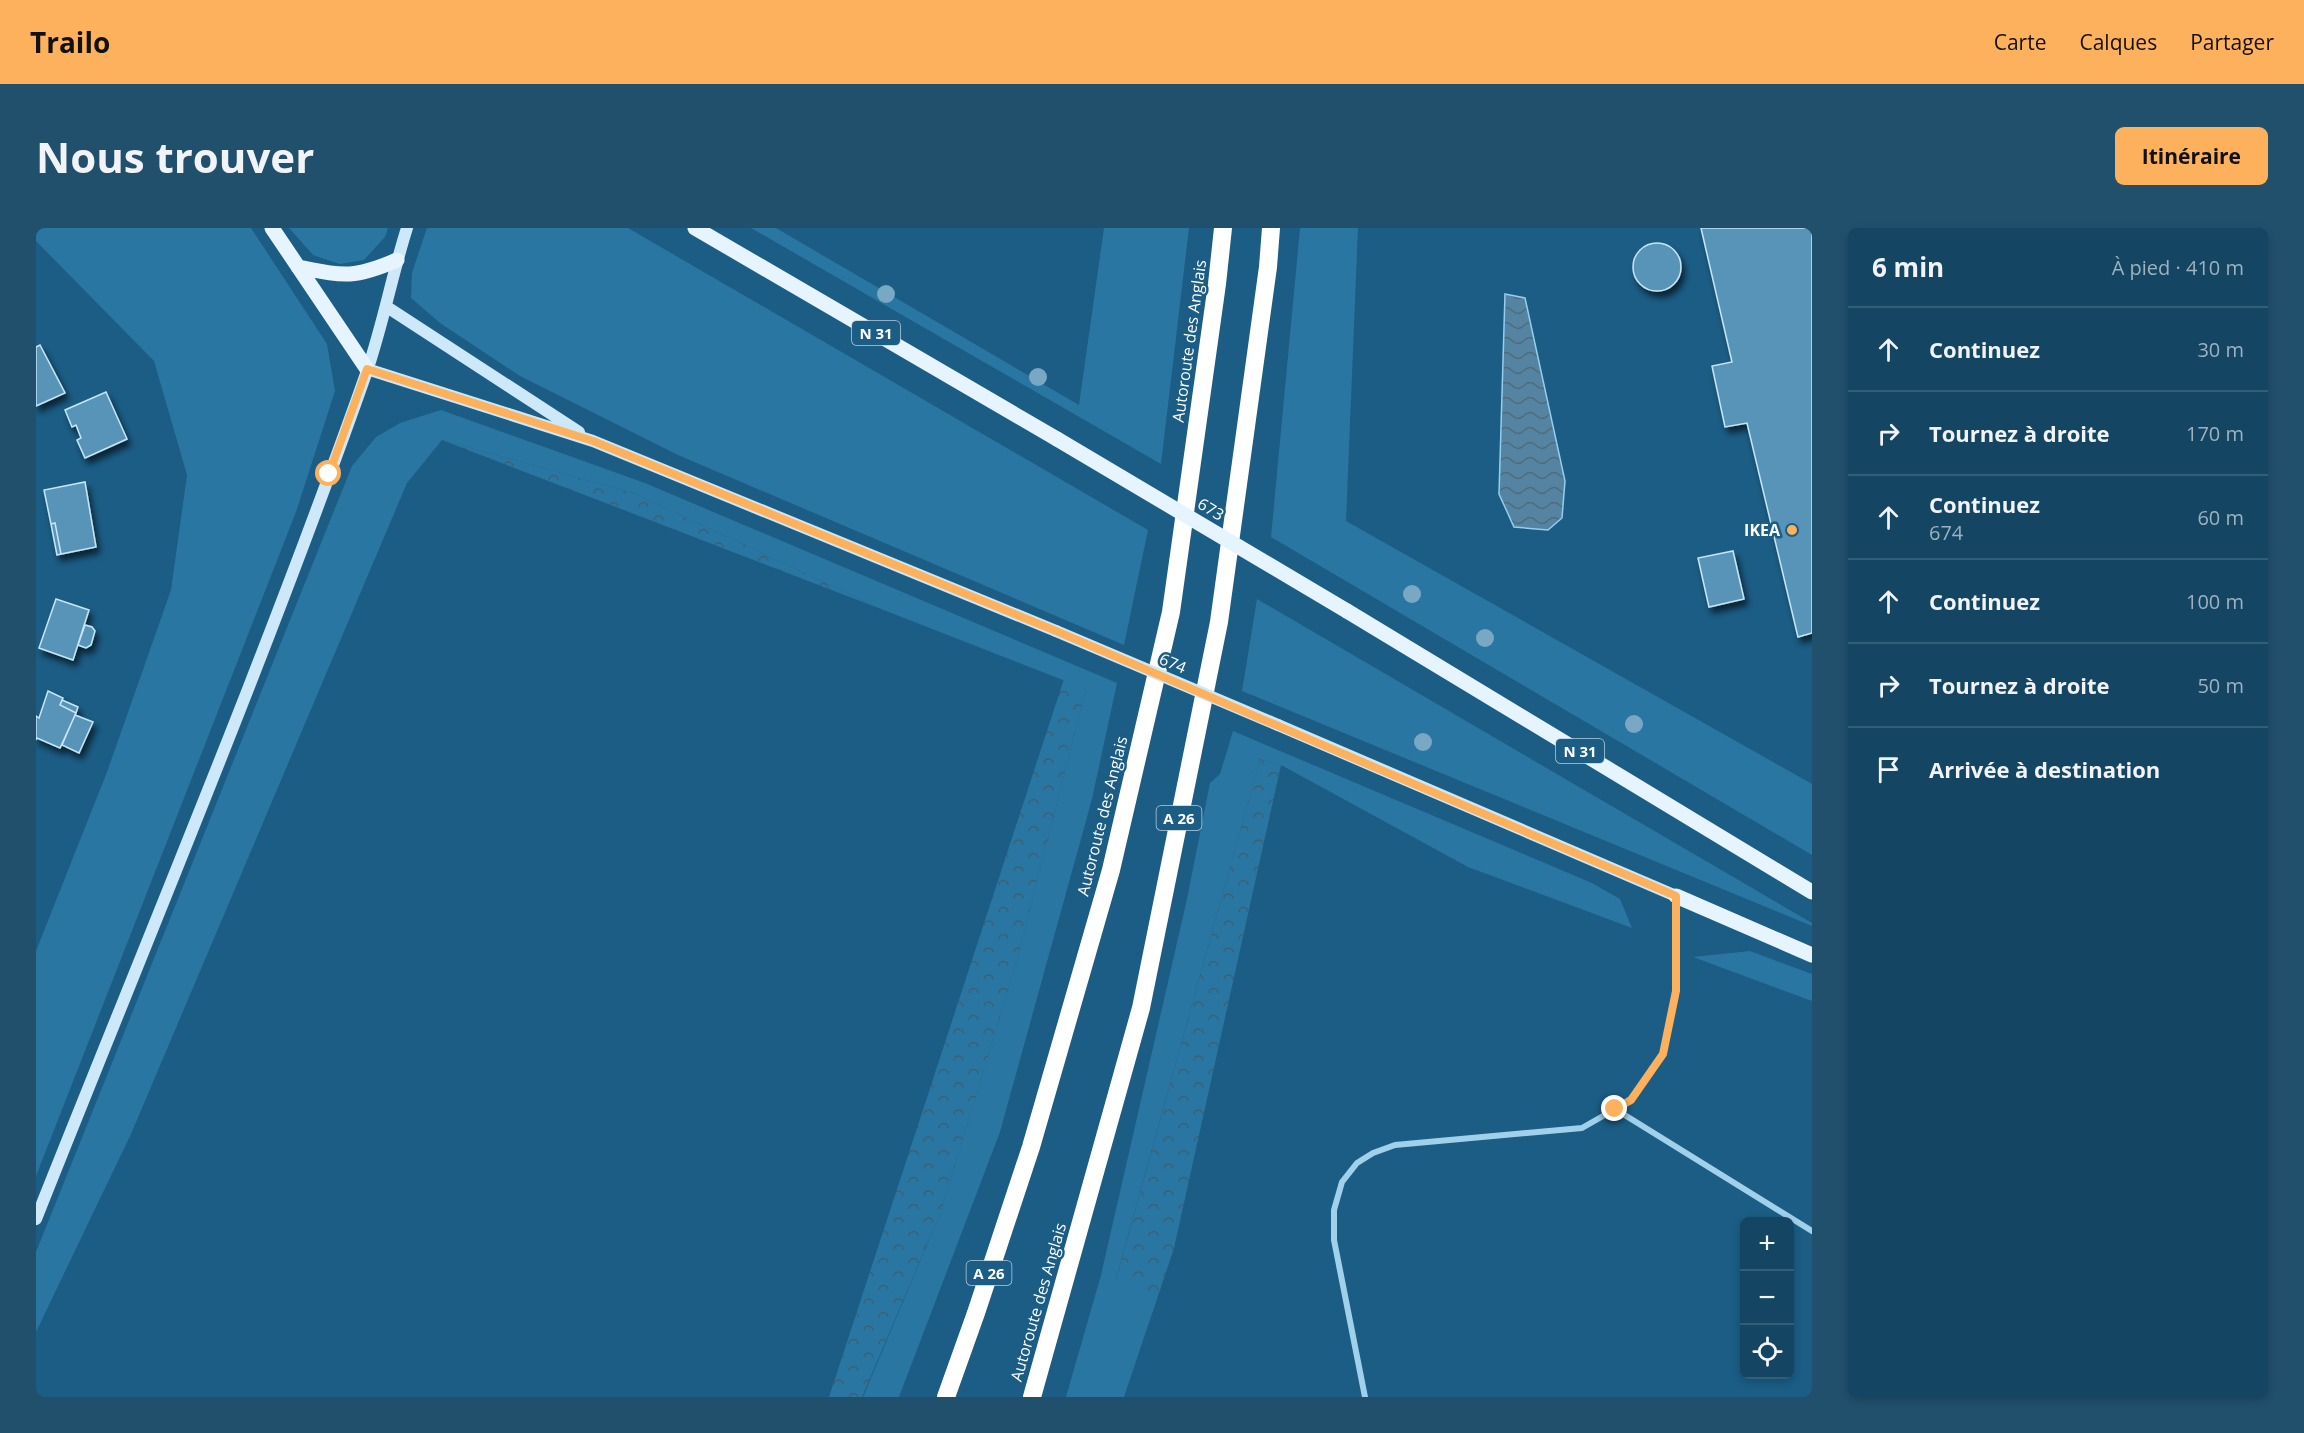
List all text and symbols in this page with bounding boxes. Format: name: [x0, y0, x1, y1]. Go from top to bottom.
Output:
text: Trailo: [30, 23, 110, 61]
text: Carte: [1994, 28, 2046, 56]
text: Calques: [2079, 28, 2157, 56]
text: Partager: [2190, 28, 2274, 56]
button: Itinéraire: [2115, 127, 2268, 185]
text: Nous trouver: [36, 128, 314, 185]
text: 6 min: [1872, 249, 1944, 285]
text: À pied · 410 m: [2112, 254, 2244, 281]
street label: Autoroute des Anglais: [1167, 258, 1211, 424]
road number: N 31: [852, 321, 900, 345]
icon: ahead: [1872, 333, 1905, 366]
text: Continuez: [1929, 334, 2040, 364]
text: 30 m: [2197, 336, 2244, 363]
icon: right: [1872, 417, 1905, 450]
text: Tournez à droite: [1929, 418, 2110, 448]
text: 170 m: [2186, 420, 2244, 447]
route start: [315, 460, 341, 486]
text: Continuez: [1929, 489, 2040, 519]
street label: 673: [1194, 493, 1228, 525]
icon: ahead: [1872, 501, 1905, 534]
text: 60 m: [2197, 504, 2244, 531]
place label: IKEA: [1744, 519, 1781, 541]
text: 674: [1929, 519, 1963, 546]
marker: IKEA: [1785, 523, 1799, 537]
icon: ahead: [1872, 585, 1905, 618]
text: Continuez: [1929, 586, 2040, 616]
text: 100 m: [2186, 588, 2244, 615]
street label: 674: [1156, 648, 1190, 678]
icon: right: [1872, 669, 1905, 702]
text: Tournez à droite: [1929, 670, 2110, 700]
text: 50 m: [2197, 672, 2244, 699]
street label: Autoroute des Anglais: [1072, 734, 1132, 898]
road number: N 31: [1556, 739, 1604, 763]
icon: arrive: [1872, 753, 1905, 786]
text: Arrivée à destination: [1929, 754, 2160, 784]
road number: A 26: [1156, 806, 1202, 830]
route end: [1601, 1095, 1627, 1121]
map controls: [1740, 1217, 1794, 1379]
button: +: [1740, 1217, 1794, 1271]
street label: Autoroute des Anglais: [1005, 1220, 1071, 1384]
road number: A 26: [966, 1261, 1012, 1285]
button: −: [1740, 1271, 1794, 1325]
button: locate: [1740, 1325, 1794, 1379]

